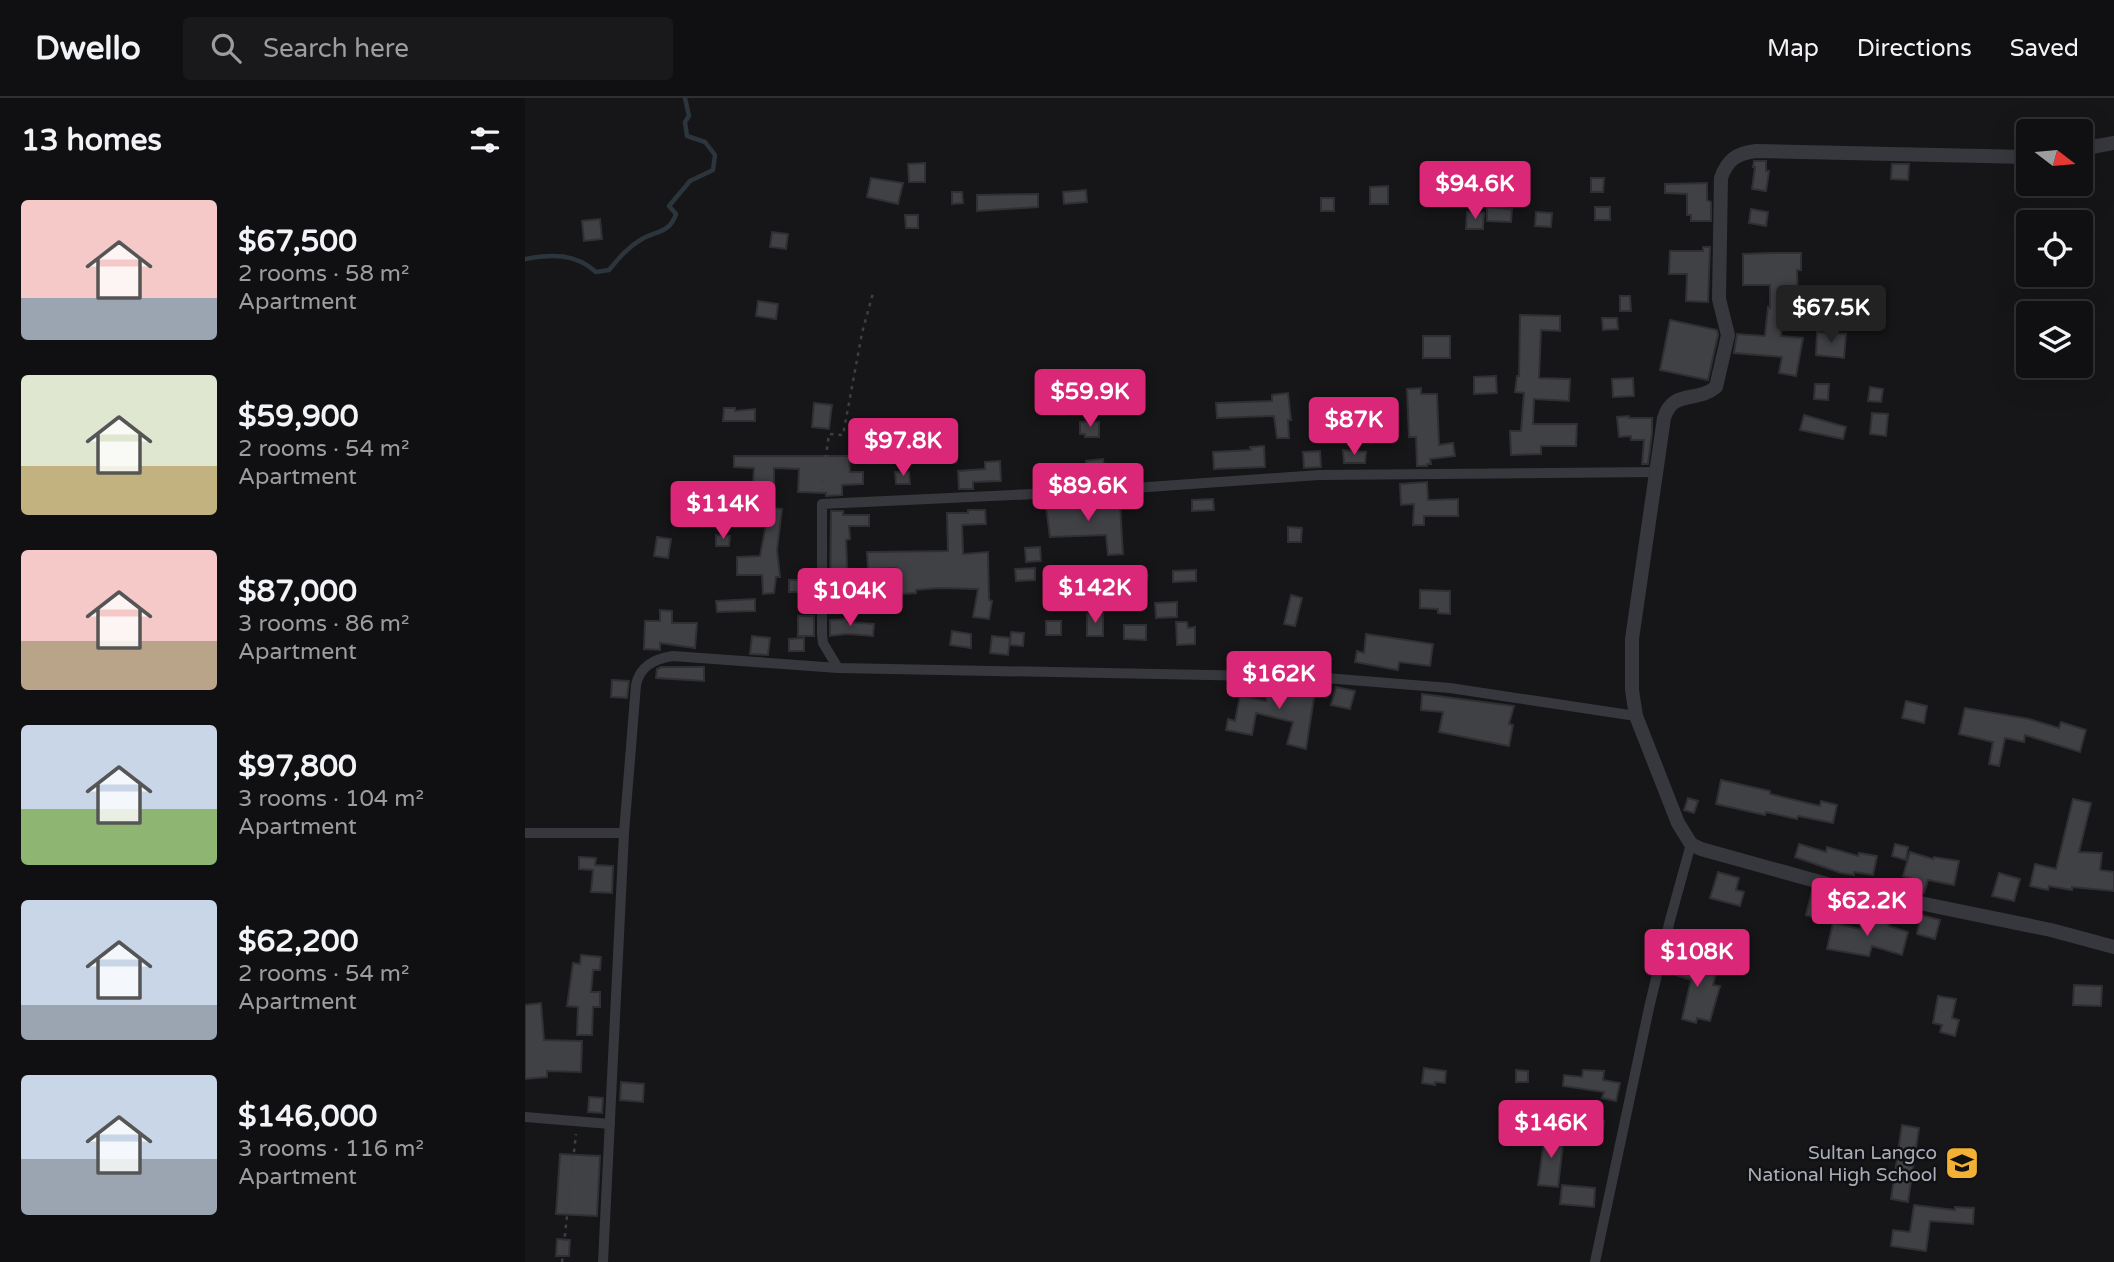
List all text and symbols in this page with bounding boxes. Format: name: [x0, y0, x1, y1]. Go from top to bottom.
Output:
search box: [183, 17, 673, 80]
text: Dwello: [35, 29, 141, 68]
icon: search: [207, 29, 245, 67]
text: Search here: [263, 33, 409, 64]
text: Map: [1767, 34, 1819, 63]
text: Directions: [1857, 34, 1972, 63]
text: Saved: [2010, 34, 2079, 63]
north arrow: [2016, 119, 2093, 196]
map controls: [2016, 119, 2093, 378]
icon: filters: [466, 121, 504, 159]
text: 13 homes: [21, 122, 162, 159]
pin: $94.6K: [1418, 162, 1532, 221]
text: $94.6K: [1436, 170, 1514, 198]
button: locate: [2016, 210, 2093, 287]
text: $67,500: [238, 223, 357, 260]
icon: home: [77, 228, 161, 312]
text: 2 rooms · 58 m²: [238, 260, 409, 288]
pin: $67.5K: [1774, 286, 1888, 345]
text: Apartment: [238, 288, 357, 316]
text: $67.5K: [1792, 294, 1870, 322]
button: layers: [2016, 301, 2093, 378]
pin: $59.9K: [1033, 370, 1147, 429]
text: $59.9K: [1051, 378, 1129, 406]
text: $59,900: [238, 398, 358, 435]
pin: $87K: [1313, 398, 1395, 457]
icon: home: [77, 403, 161, 487]
text: $87K: [1325, 406, 1383, 434]
pin: $97.8K: [846, 418, 960, 478]
text: $97.8K: [864, 427, 942, 455]
text: 2 rooms · 54 m²: [238, 435, 409, 463]
text: Apartment: [238, 463, 357, 491]
pin: $89.6K: [1031, 464, 1145, 523]
text: $89.6K: [1049, 472, 1127, 500]
pin: $114K: [674, 482, 772, 541]
text: $114K: [687, 490, 759, 518]
pin: $142K: [1046, 566, 1144, 625]
pin: $104K: [801, 568, 899, 628]
text: $87,000: [238, 573, 357, 610]
text: $142K: [1059, 574, 1131, 602]
text: $104K: [814, 577, 886, 605]
icon: home: [77, 578, 161, 662]
text: 3 rooms · 86 m²: [238, 610, 409, 638]
text: Apartment: [238, 638, 357, 666]
pin: $162K: [1230, 652, 1328, 711]
text: $162K: [1243, 660, 1315, 688]
text: $97,800: [238, 748, 357, 785]
icon: home: [77, 753, 161, 837]
text: 3 rooms · 104 m²: [238, 785, 424, 813]
text: Apartment: [238, 813, 357, 841]
pin: $62.2K: [1810, 878, 1924, 938]
text: $62.2K: [1828, 887, 1906, 915]
text: $62,200: [238, 923, 358, 960]
icon: home: [77, 928, 161, 1012]
pin: $108K: [1648, 930, 1746, 989]
text: $108K: [1661, 938, 1733, 966]
text: 2 rooms · 54 m²: [238, 960, 409, 988]
text: Apartment: [238, 988, 357, 1016]
text: $146,000: [238, 1098, 377, 1135]
pin: $146K: [1502, 1100, 1600, 1160]
icon: home: [77, 1103, 161, 1187]
text: $146K: [1515, 1109, 1587, 1137]
text: 3 rooms · 116 m²: [238, 1135, 424, 1163]
place label: Sultan Langco National High School: [1747, 1142, 1937, 1186]
school or university icon: Sultan Langco National High School: [1943, 1144, 1981, 1182]
text: Apartment: [238, 1163, 357, 1191]

